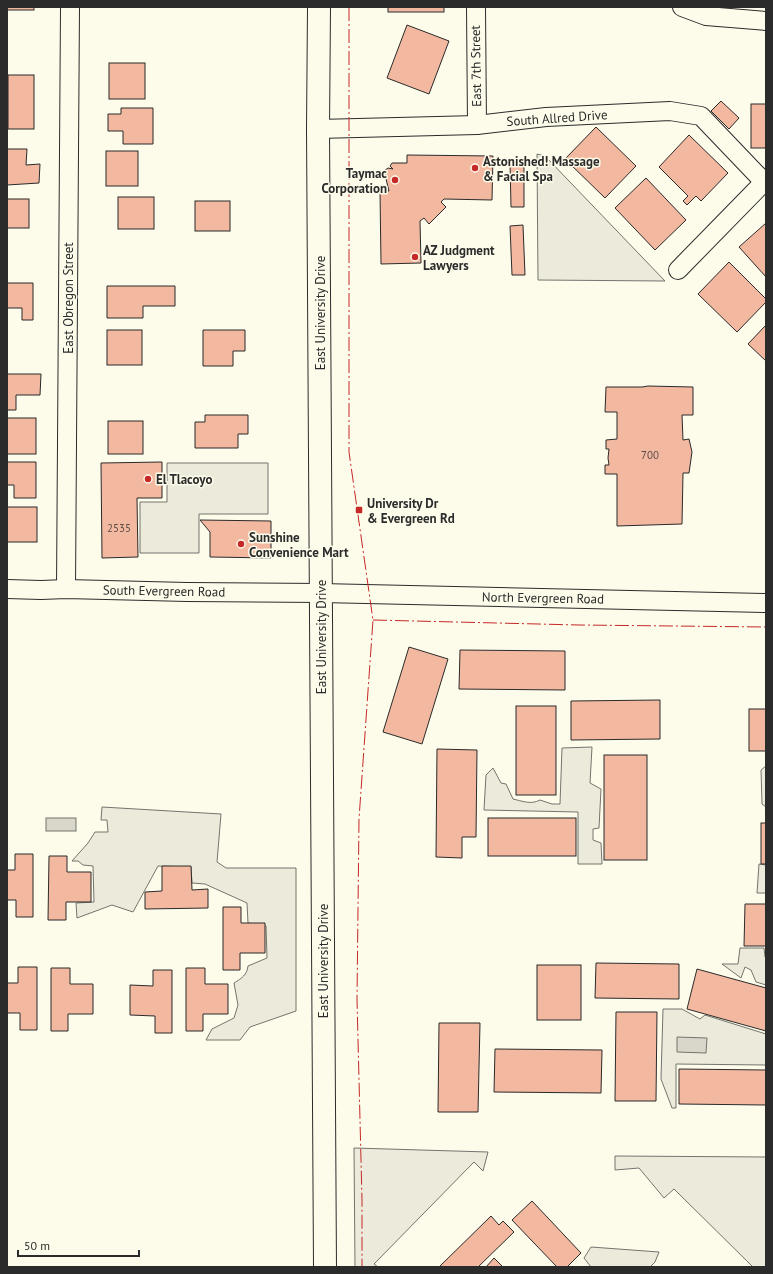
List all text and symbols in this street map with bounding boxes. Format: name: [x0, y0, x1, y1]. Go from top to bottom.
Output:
street label: East 7th Street: [467, 24, 485, 107]
street label: South Allred Drive: [506, 106, 608, 130]
place label: Astonished! Massage & Facial Spa: [483, 153, 600, 185]
marker: Astonished! Massage & Facial Spa: [470, 163, 480, 173]
place label: Taymac Corporation: [322, 165, 387, 197]
marker: Taymac Corporation: [390, 175, 400, 185]
street label: East Obregon Street: [60, 242, 77, 354]
place label: AZ Judgment Lawyers: [423, 242, 495, 274]
marker: AZ Judgment Lawyers: [410, 252, 420, 262]
street label: East University Drive: [312, 256, 329, 370]
house number: 700: [641, 448, 659, 462]
place label: El Tlacoyo: [156, 471, 212, 488]
marker: El Tlacoyo: [143, 474, 153, 484]
place label: University Dr & Evergreen Rd: [367, 495, 455, 527]
marker: University Dr & Evergreen Rd: [354, 505, 364, 515]
house number: 2535: [107, 521, 131, 535]
place label: Sunshine Convenience Mart: [249, 529, 349, 561]
marker: Sunshine Convenience Mart: [236, 539, 246, 549]
street label: East University Drive: [313, 580, 330, 694]
street label: South Evergreen Road: [103, 581, 225, 601]
street label: North Evergreen Road: [482, 588, 604, 608]
street label: East University Drive: [315, 904, 332, 1018]
scale bar: [18, 1232, 139, 1258]
text: 50 m: [24, 1238, 50, 1253]

